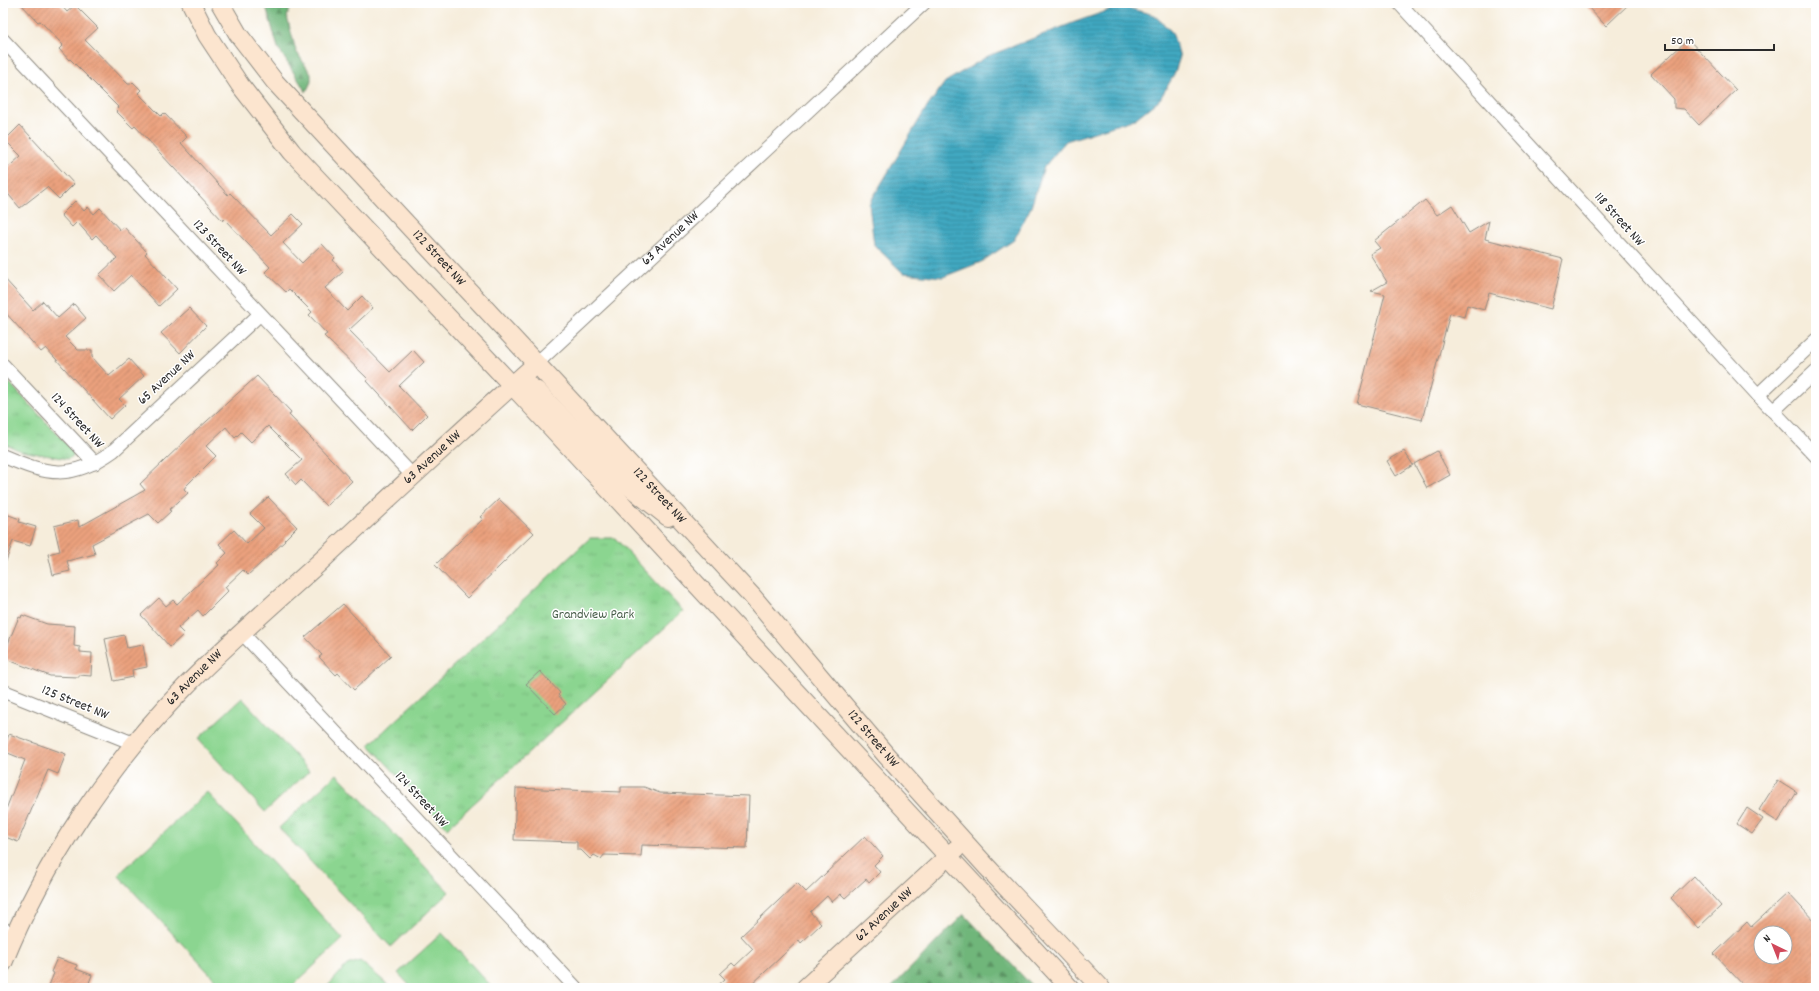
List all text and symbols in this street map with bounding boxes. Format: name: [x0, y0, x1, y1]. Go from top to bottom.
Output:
scale bar: [1665, 26, 1774, 52]
text: 50 m: [1671, 33, 1694, 50]
street label: 118 Street NW: [1589, 188, 1650, 252]
street label: 63 Avenue NW: [637, 206, 705, 271]
street label: 123 Street NW: [188, 215, 251, 281]
street label: 122 Street NW: [407, 226, 471, 292]
street label: 65 Avenue NW: [133, 345, 201, 410]
street label: 124 Street NW: [46, 388, 109, 454]
street label: 63 Avenue NW: [399, 425, 467, 490]
street label: 122 Street NW: [628, 463, 691, 529]
park label: Grandview Park: [552, 605, 635, 625]
street label: 63 Avenue NW: [162, 644, 228, 711]
street label: 125 Street NW: [38, 680, 113, 726]
street label: 122 Street NW: [842, 706, 904, 773]
street label: 124 Street NW: [390, 767, 453, 833]
street label: 62 Avenue NW: [851, 882, 919, 947]
north arrow: [1753, 925, 1793, 965]
text: N: [1760, 931, 1775, 947]

